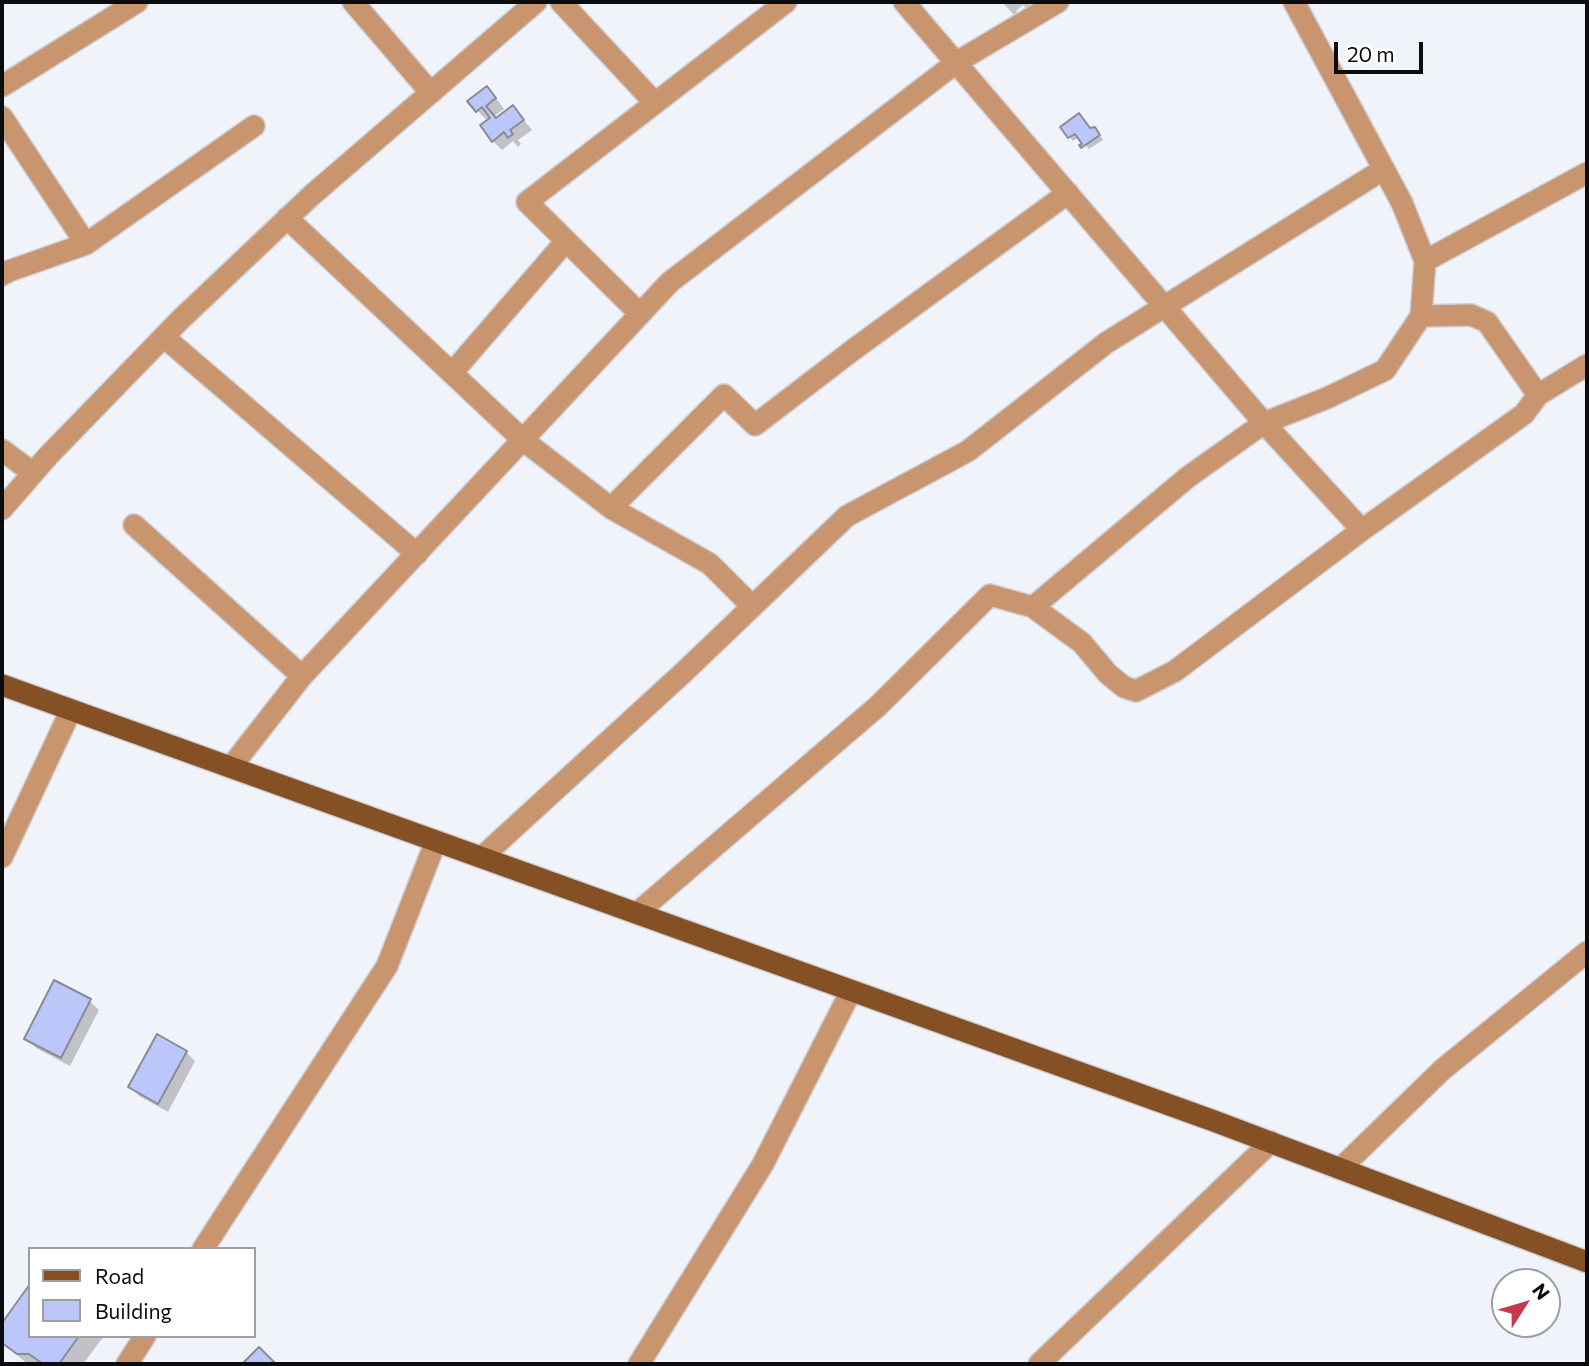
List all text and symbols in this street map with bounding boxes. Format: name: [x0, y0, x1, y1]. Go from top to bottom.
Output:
scale bar: [1337, 28, 1426, 72]
text: 20 m: [1347, 41, 1395, 66]
legend: [28, 1247, 256, 1338]
text: Road: [95, 1263, 144, 1288]
north arrow: [1491, 1268, 1561, 1338]
text: N: [1528, 1279, 1555, 1304]
text: Building: [95, 1298, 172, 1323]

